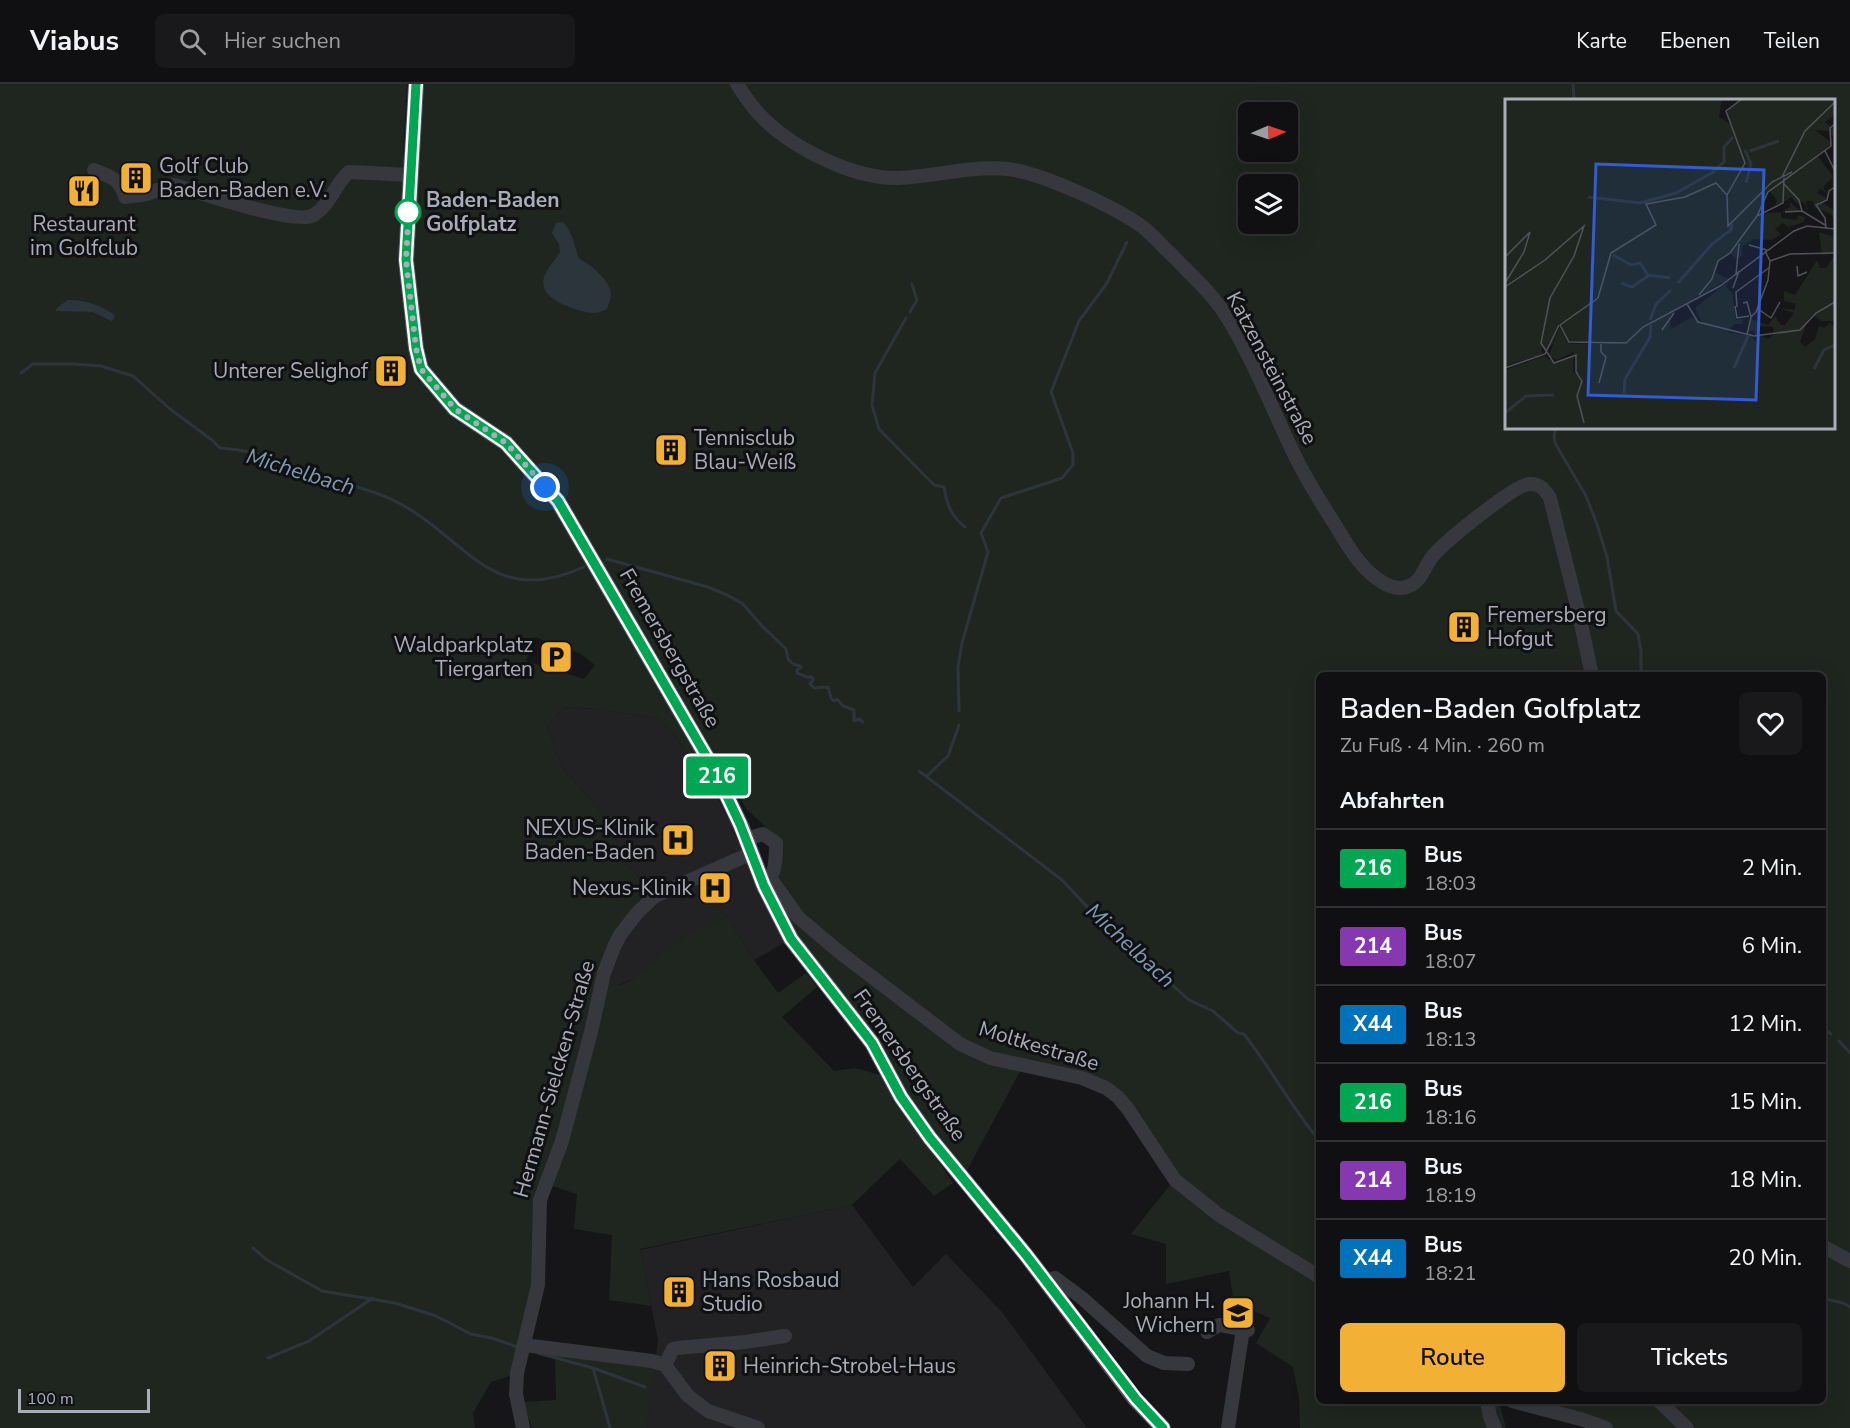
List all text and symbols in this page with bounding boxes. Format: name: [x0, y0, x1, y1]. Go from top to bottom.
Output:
search box: [155, 14, 575, 68]
text: Viabus: [30, 22, 119, 60]
icon: search: [176, 25, 209, 58]
text: Hier suchen: [224, 26, 341, 56]
text: Karte: [1576, 27, 1627, 55]
text: Ebenen: [1660, 27, 1731, 55]
text: Teilen: [1764, 27, 1820, 55]
inset map: [1505, 99, 1835, 429]
north arrow: [1238, 102, 1298, 162]
map controls: [1238, 102, 1298, 234]
place label: Golf Club Baden-Baden e.V.: [159, 152, 328, 204]
building icon: Golf Club Baden-Baden e.V.: [118, 160, 154, 196]
restaurant icon: Restaurant im Golfclub: [66, 173, 102, 209]
button: layers: [1238, 174, 1298, 234]
place label: Baden-Baden Golfplatz: [426, 186, 560, 238]
marker: Baden-Baden Golfplatz: [395, 199, 421, 225]
place label: Restaurant im Golfclub: [30, 210, 138, 262]
street label: Katzensteinstraße: [1220, 287, 1324, 449]
building icon: Unterer Selighof: [373, 353, 409, 389]
place label: Unterer Selighof: [213, 357, 369, 385]
place label: Tennisclub Blau-Weiß: [694, 424, 796, 476]
building icon: Tennisclub Blau-Weiß: [653, 432, 689, 468]
water label: Michelbach: [243, 441, 359, 503]
your location: [530, 472, 560, 502]
street label: Fremersbergstraße: [613, 563, 727, 733]
place label: Fremersberg Hofgut: [1487, 601, 1607, 653]
building icon: Fremersberg Hofgut: [1446, 609, 1482, 645]
place label: Waldparkplatz Tiergarten: [394, 631, 533, 683]
parking icon: Waldparkplatz Tiergarten: [538, 639, 574, 675]
text: Baden-Baden Golfplatz: [1340, 690, 1641, 728]
button: heart: [1739, 692, 1802, 755]
text: Zu Fuß · 4 Min. · 260 m: [1340, 732, 1545, 759]
line badge: 216: [682, 756, 752, 796]
text: 216: [698, 762, 736, 790]
text: Abfahrten: [1340, 786, 1445, 816]
place label: NEXUS-Klinik Baden-Baden: [525, 814, 655, 866]
hospital icon: NEXUS-Klinik Baden-Baden: [660, 822, 696, 858]
text: Bus: [1424, 840, 1463, 870]
text: 2 Min.: [1742, 853, 1802, 883]
text: 216: [1354, 854, 1392, 882]
hospital icon: Nexus-Klinik: [697, 870, 733, 906]
text: 18:03: [1424, 870, 1477, 897]
place label: Nexus-Klinik: [572, 874, 692, 902]
water label: Michelbach: [1079, 897, 1181, 995]
text: Bus: [1424, 918, 1463, 948]
text: 6 Min.: [1742, 931, 1802, 961]
text: 214: [1354, 932, 1392, 960]
text: 18:07: [1424, 948, 1477, 975]
street label: Hermann-Sielcken-Straße: [507, 957, 601, 1201]
street label: Fremersbergstraße: [847, 983, 973, 1147]
text: Bus: [1424, 996, 1463, 1026]
text: 12 Min.: [1729, 1009, 1802, 1039]
text: X44: [1353, 1010, 1393, 1038]
street label: Moltkestraße: [975, 1014, 1103, 1078]
text: 18:13: [1424, 1026, 1477, 1053]
text: Bus: [1424, 1074, 1463, 1104]
text: 15 Min.: [1729, 1087, 1802, 1117]
text: 216: [1354, 1088, 1392, 1116]
text: 18:16: [1424, 1104, 1477, 1131]
text: Bus: [1424, 1152, 1463, 1182]
text: 18 Min.: [1729, 1165, 1802, 1195]
text: 214: [1354, 1166, 1392, 1194]
text: 18:19: [1424, 1182, 1477, 1209]
text: Bus: [1424, 1230, 1463, 1260]
text: 20 Min.: [1729, 1243, 1802, 1273]
text: X44: [1353, 1244, 1393, 1272]
text: 18:21: [1424, 1260, 1477, 1287]
place label: Hans Rosbaud Studio: [702, 1266, 840, 1318]
building icon: Hans Rosbaud Studio: [661, 1274, 697, 1310]
place label: Johann H. Wichern: [1122, 1287, 1215, 1339]
school or university icon: Johann H. Wichern: [1220, 1295, 1256, 1331]
button: Route: [1340, 1323, 1565, 1392]
button: Tickets: [1577, 1323, 1802, 1392]
building icon: Heinrich-Strobel-Haus: [702, 1348, 738, 1384]
place label: Heinrich-Strobel-Haus: [743, 1352, 956, 1380]
scale bar: [18, 1386, 150, 1414]
text: 100 m: [27, 1388, 74, 1410]

